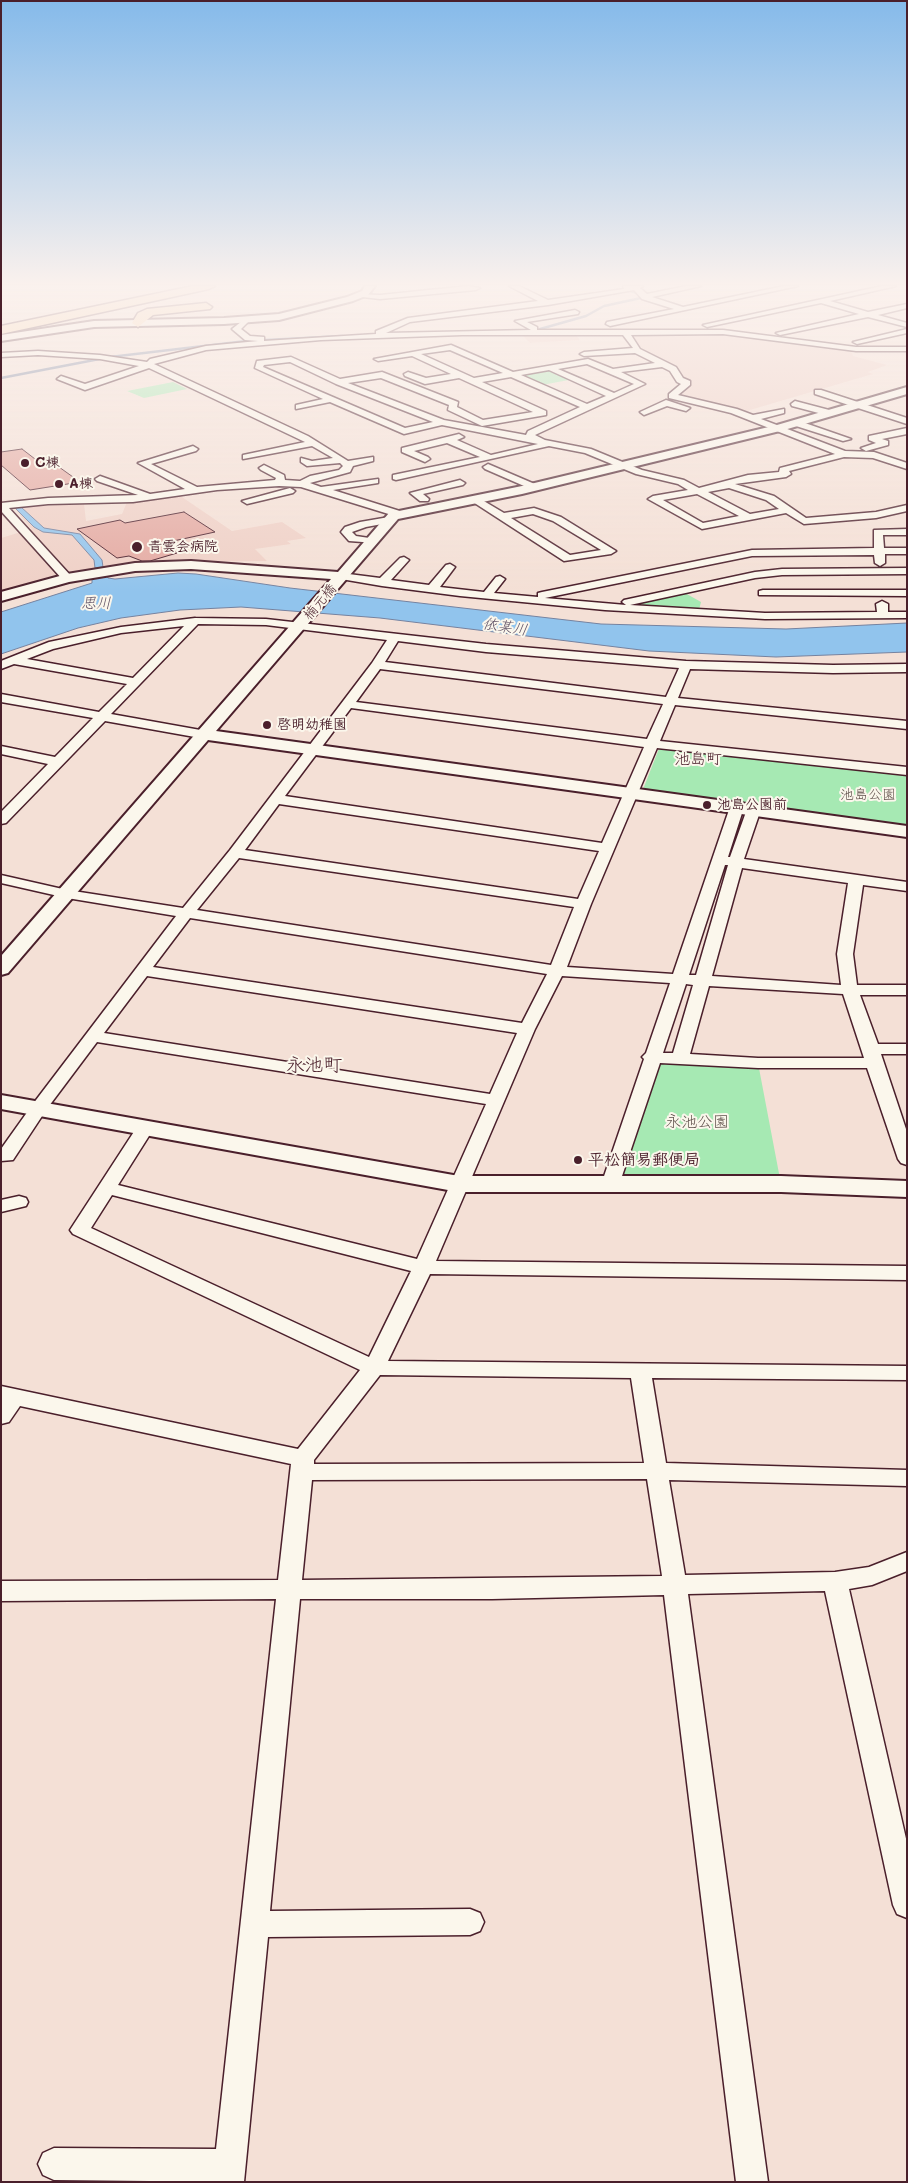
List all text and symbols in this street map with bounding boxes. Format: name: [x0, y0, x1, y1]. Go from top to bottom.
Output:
place label: C棟: [35, 455, 59, 471]
marker: C棟: [19, 457, 31, 469]
place label: A棟: [69, 476, 93, 492]
marker: A棟: [53, 478, 65, 490]
place label: 青雲会病院: [148, 539, 218, 555]
marker: 青雲会病院: [130, 540, 144, 554]
street label: 楠元橋: [300, 581, 340, 623]
water label: 思川: [81, 594, 111, 612]
water label: 依某川: [481, 615, 529, 639]
place label: 啓明幼稚園: [277, 717, 347, 733]
marker: 啓明幼稚園: [261, 719, 273, 731]
district label: 池島町: [674, 749, 722, 769]
park label: 池島公園: [840, 787, 896, 803]
place label: 池島公園前: [717, 797, 787, 813]
marker: 池島公園前: [701, 799, 713, 811]
district label: 永池町: [286, 1054, 342, 1076]
park label: 永池公園: [665, 1112, 729, 1132]
place label: 平松簡易郵便局: [588, 1150, 700, 1170]
marker: 平松簡易郵便局: [572, 1154, 584, 1166]

